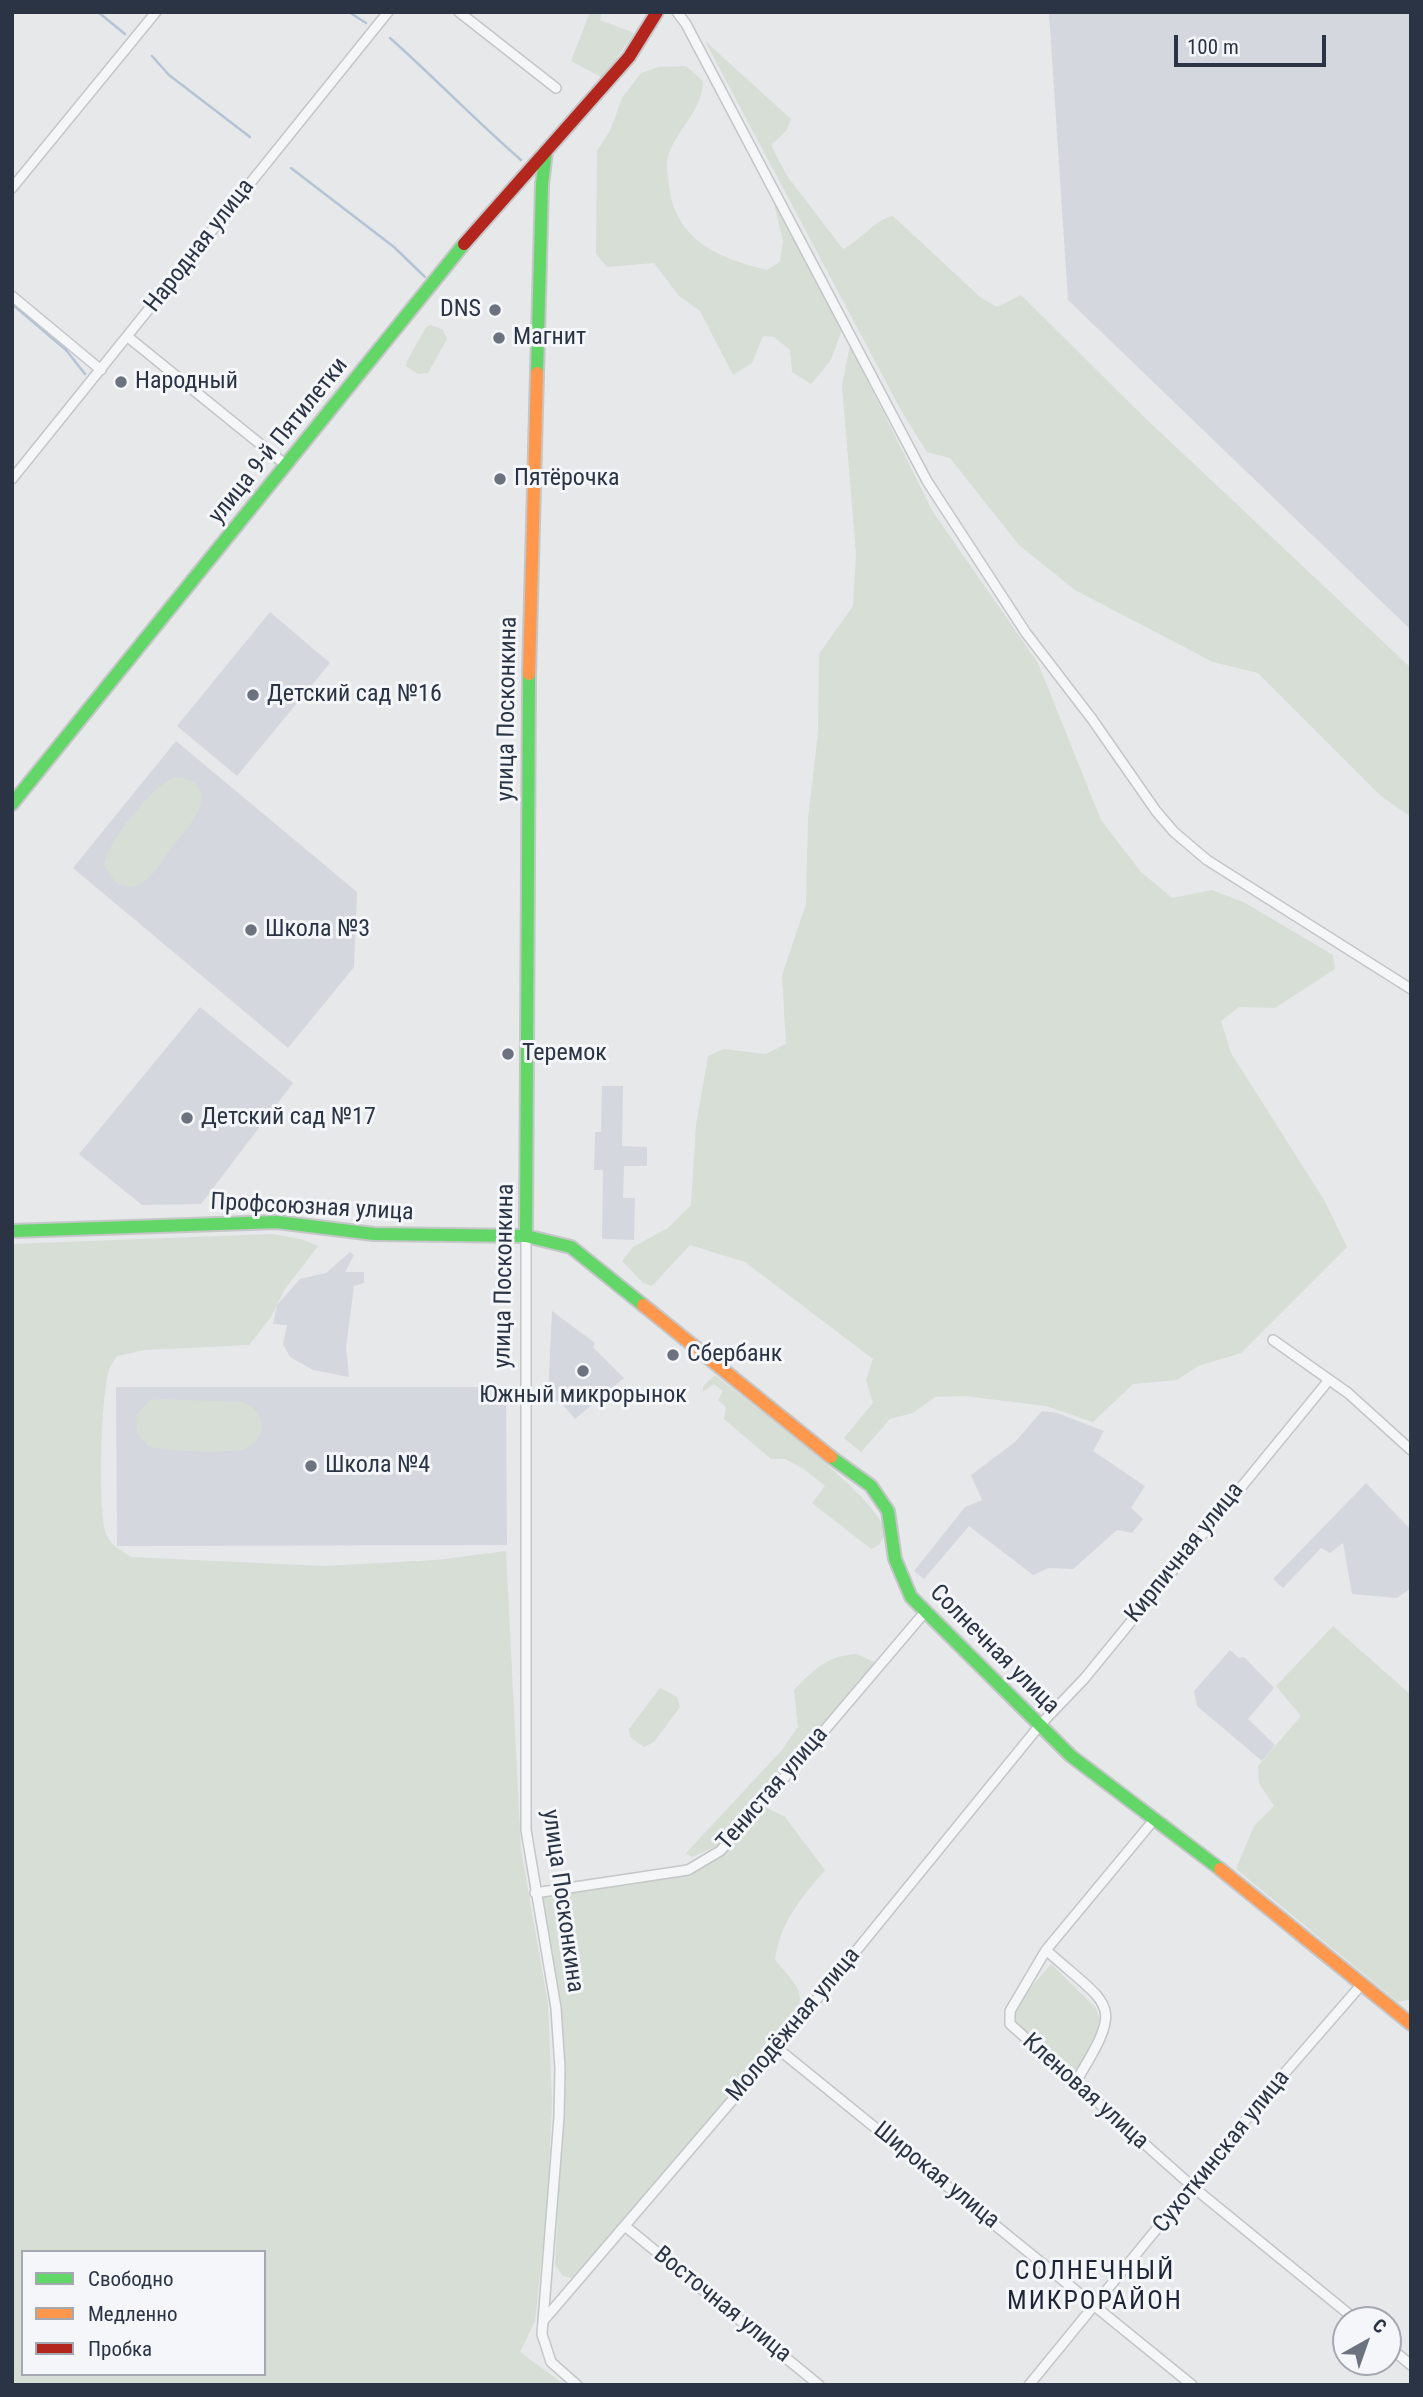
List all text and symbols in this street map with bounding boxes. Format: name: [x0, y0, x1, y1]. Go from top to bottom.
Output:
scale bar: [1178, 21, 1330, 65]
text: 100 m: [1187, 35, 1239, 59]
street label: Народная улица: [139, 174, 261, 318]
place label: DNS: [440, 296, 481, 324]
marker: DNS: [487, 302, 503, 318]
place label: Магнит: [513, 324, 586, 352]
marker: Магнит: [491, 330, 507, 346]
street label: улица 9-й Пятилетки: [203, 352, 355, 530]
place label: Народный: [135, 368, 238, 396]
marker: Народный: [113, 374, 129, 390]
place label: Пятёрочка: [514, 465, 619, 493]
marker: Пятёрочка: [492, 471, 508, 487]
street label: улица Посконкина: [492, 616, 524, 802]
place label: Детский сад №16: [267, 681, 442, 709]
marker: Детский сад №16: [245, 687, 261, 703]
place label: Школа №3: [265, 916, 370, 944]
marker: Школа №3: [243, 922, 259, 938]
place label: Теремок: [522, 1040, 607, 1068]
marker: Теремок: [500, 1046, 516, 1062]
place label: Детский сад №17: [201, 1104, 376, 1132]
marker: Детский сад №17: [179, 1110, 195, 1126]
street label: улица Посконкина: [489, 1183, 521, 1369]
street label: Профсоюзная улица: [210, 1188, 414, 1228]
place label: Сбербанк: [687, 1341, 782, 1369]
marker: Сбербанк: [665, 1347, 681, 1363]
marker: Южный микрорынок: [575, 1363, 591, 1379]
place label: Южный микрорынок: [479, 1382, 687, 1410]
place label: Школа №4: [325, 1452, 430, 1480]
marker: Школа №4: [303, 1458, 319, 1474]
street label: Кирпичная улица: [1120, 1477, 1250, 1629]
street label: Солнечная улица: [923, 1579, 1065, 1721]
street label: Тенистая улица: [711, 1721, 835, 1857]
street label: улица Посконкина: [535, 1808, 589, 1994]
street label: Молодёжная улица: [721, 1942, 867, 2108]
street label: Кленовая улица: [1016, 2028, 1154, 2156]
street label: Сухоткинская улица: [1148, 2065, 1296, 2239]
street label: Широкая улица: [867, 2116, 1005, 2236]
street label: Восточная улица: [648, 2241, 796, 2369]
legend: [21, 2250, 266, 2376]
district label: СОЛНЕЧНЫЙ МИКРОРАЙОН: [1008, 2256, 1182, 2318]
text: Свободно: [88, 2267, 174, 2291]
text: Медленно: [88, 2302, 177, 2326]
north arrow: [1332, 2306, 1402, 2376]
text: С: [1368, 2314, 1391, 2338]
text: Пробка: [88, 2337, 152, 2361]

